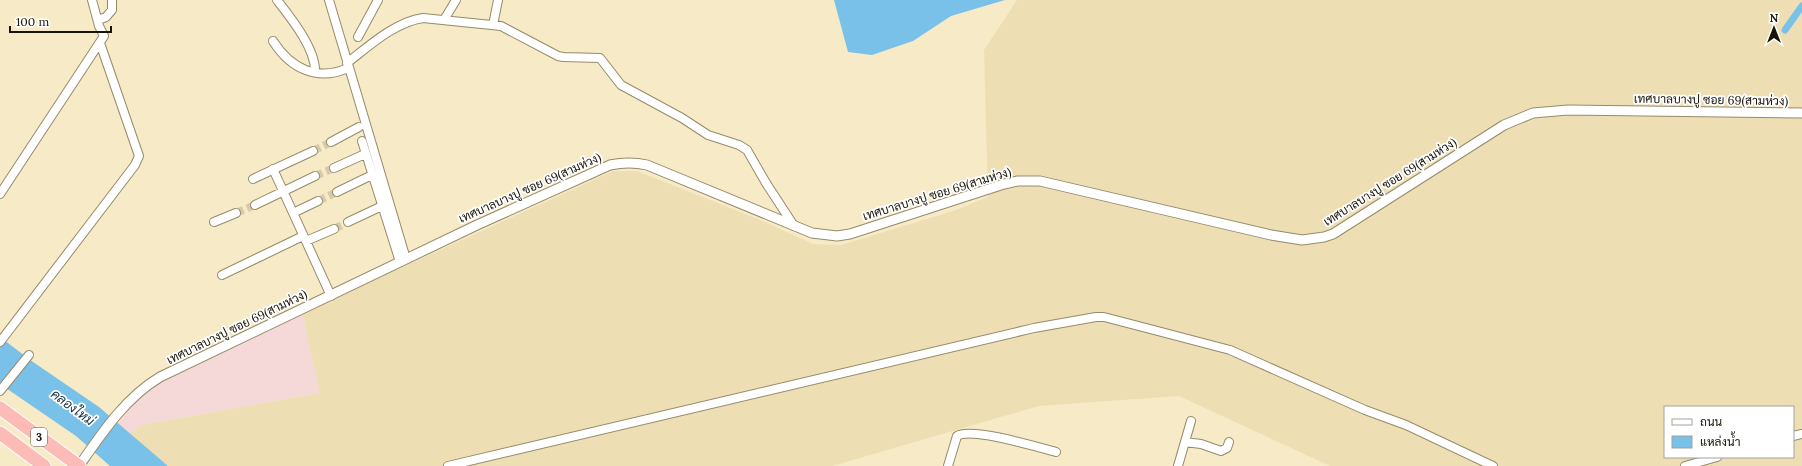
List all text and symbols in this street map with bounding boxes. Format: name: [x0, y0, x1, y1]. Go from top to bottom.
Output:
scale bar: [10, 8, 111, 34]
north arrow: [1754, 8, 1794, 48]
text: N: [1770, 11, 1779, 25]
text: 100 m: [16, 14, 49, 29]
street label: เทศบาลบางปู ซอย 69(สามห่วง): [1634, 91, 1789, 109]
street label: เทศบาลบางปู ซอย 69(สามห่วง): [1320, 134, 1460, 230]
street label: เทศบาลบางปู ซอย 69(สามห่วง): [456, 149, 604, 227]
street label: เทศบาลบางปู ซอย 69(สามห่วง): [861, 164, 1013, 224]
street label: เทศบาลบางปู ซอย 69(สามห่วง): [164, 286, 310, 368]
water label: คลองใหม่: [48, 385, 99, 430]
legend: [1664, 406, 1794, 458]
text: ถนน: [1700, 414, 1723, 429]
road number: 3: [31, 428, 47, 446]
text: แหล่งน้ำ: [1700, 431, 1740, 449]

